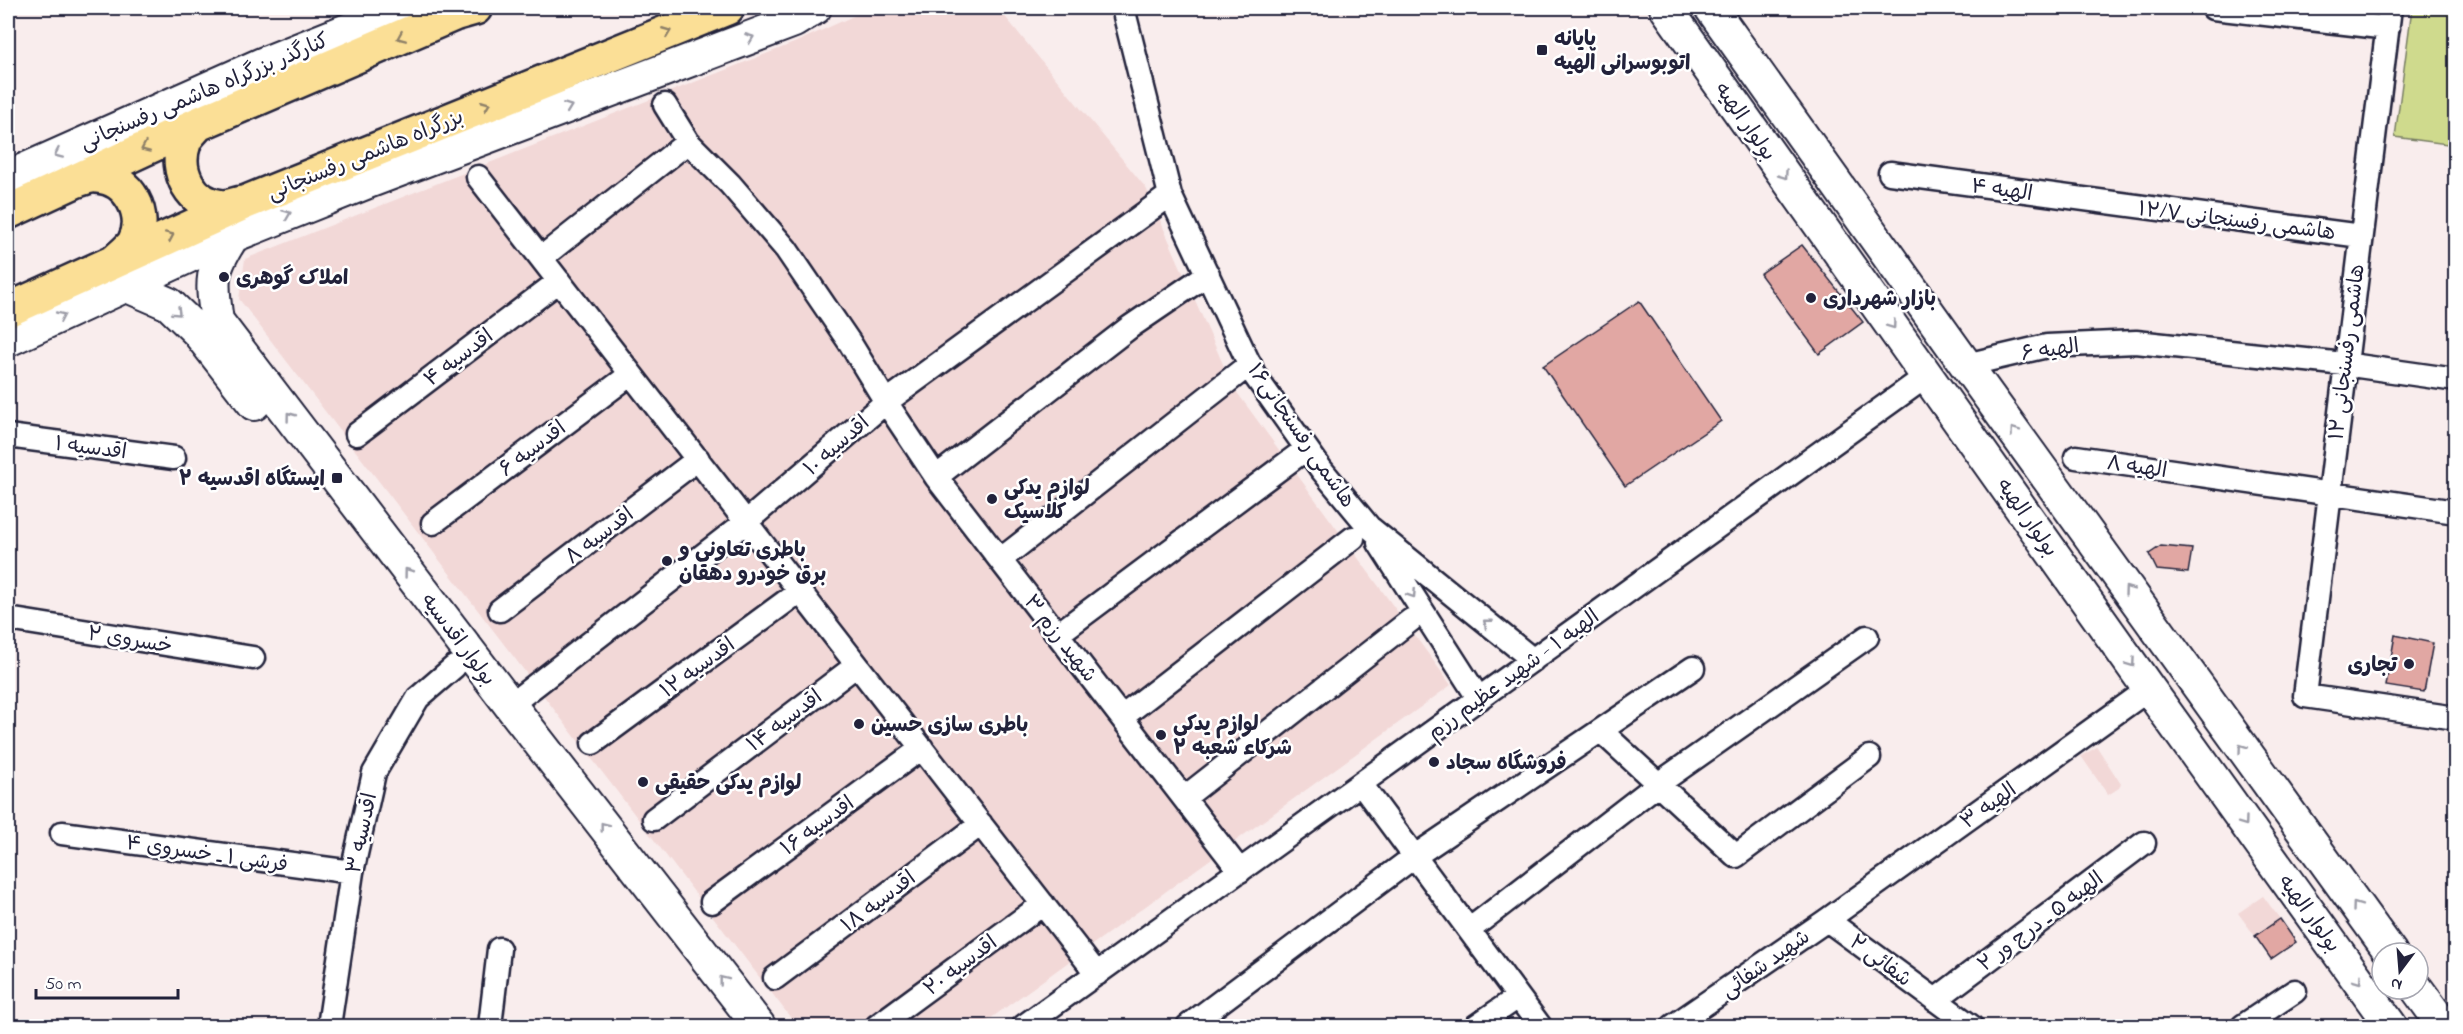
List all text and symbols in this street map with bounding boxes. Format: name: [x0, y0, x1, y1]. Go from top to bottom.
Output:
place label: پایانه اتوبوسرانی الهیه: [1554, 25, 1690, 79]
street label: کنارگذر بزرگراه هاشمی رفسنجانی: [76, 27, 334, 159]
one-way arrow: [661, 27, 672, 39]
one-way arrow: [397, 30, 408, 42]
one-way arrow: [744, 32, 755, 45]
marker: پایانه اتوبوسرانی الهیه: [1535, 43, 1549, 57]
street label: بولوار الهیه: [1706, 77, 1782, 168]
one-way arrow: [480, 100, 491, 112]
one-way arrow: [562, 101, 572, 114]
street label: بزرگراه هاشمی رفسنجانی: [263, 103, 468, 209]
one-way arrow: [141, 141, 152, 153]
one-way arrow: [54, 147, 65, 159]
one-way arrow: [1777, 169, 1788, 180]
street label: الهیه ۴: [1969, 172, 2034, 210]
street label: هاشمی رفسنجانی ۱۲/۷: [2136, 195, 2337, 249]
one-way arrow: [281, 209, 292, 221]
one-way arrow: [164, 231, 175, 243]
street label: هاشمی رفسنجانی ۱۲: [2322, 262, 2374, 442]
place label: املاک گوهری: [236, 264, 348, 294]
marker: املاک گوهری: [217, 270, 231, 284]
place label: بازار شهرداری: [1823, 285, 1936, 315]
marker: بازار شهرداری: [1804, 291, 1818, 305]
one-way arrow: [170, 304, 181, 315]
one-way arrow: [54, 311, 65, 323]
one-way arrow: [1885, 319, 1896, 330]
street label: اقدسیه ۴: [418, 322, 500, 395]
street label: الهیه ۶: [2019, 332, 2081, 370]
street label: هاشمی رفسنجانی۱۶: [1239, 358, 1362, 515]
street label: اقدسیه ۱۰: [798, 409, 877, 484]
one-way arrow: [286, 412, 297, 423]
street label: اقدسیه ۶: [493, 414, 573, 485]
one-way arrow: [2010, 427, 2021, 438]
street label: اقدسیه ۱: [53, 430, 128, 468]
street label: الهیه ۸: [2105, 449, 2169, 487]
place label: ایستگاه اقدسیه ۲: [179, 465, 325, 495]
marker: ایستگاه اقدسیه ۲: [330, 471, 344, 485]
street label: بولوار الهیه: [1988, 473, 2064, 564]
place label: لوازم یدکی کلاسیک: [1004, 474, 1090, 528]
marker: لوازم یدکی کلاسیک: [985, 492, 999, 506]
street label: اقدسیه ۸: [560, 501, 641, 572]
place label: باطری تعاونی و برق خودرو دهقان: [677, 536, 826, 590]
marker: باطری تعاونی و برق خودرو دهقان: [660, 554, 674, 568]
one-way arrow: [405, 567, 416, 578]
one-way arrow: [2124, 585, 2135, 596]
one-way arrow: [1404, 587, 1415, 598]
street label: بولوار اقدسیه: [413, 588, 502, 693]
street label: شهید رزم ۳: [1015, 589, 1103, 690]
street label: الهیه ۱ - شهید عظیم رزم: [1422, 603, 1606, 748]
street label: خسروی ۲: [85, 619, 174, 662]
one-way arrow: [1483, 619, 1494, 630]
street label: اقدسیه ۱۲: [654, 631, 742, 706]
place label: تجاری: [2347, 651, 2398, 681]
one-way arrow: [2124, 656, 2135, 667]
marker: تجاری: [2402, 657, 2416, 671]
street label: اقدسیه ۱۴: [741, 683, 829, 760]
place label: لوازم یدکی شرکاء شعبه ۲: [1173, 710, 1292, 764]
place label: باطری سازی حسین: [871, 711, 1028, 741]
marker: باطری سازی حسین: [852, 717, 866, 731]
marker: لوازم یدکی شرکاء شعبه ۲: [1154, 728, 1168, 742]
one-way arrow: [2238, 743, 2249, 754]
place label: فروشگاه سجاد: [1446, 749, 1567, 779]
marker: فروشگاه سجاد: [1427, 755, 1441, 769]
place label: لوازم یدکی حقیقی: [655, 769, 801, 799]
marker: لوازم یدکی حقیقی: [636, 775, 650, 789]
street label: الهیه ۳: [1955, 776, 2023, 837]
street label: اقدسیه ۳: [340, 790, 386, 877]
street label: اقدسیه ۱۶: [775, 790, 861, 864]
one-way arrow: [2237, 815, 2248, 826]
one-way arrow: [600, 822, 611, 833]
street label: فرشی ۱ ـ خسروی ۴: [124, 829, 290, 881]
street label: اقدسیه ۱۸: [835, 864, 923, 941]
street label: الهیه ۵ ـ درج ور ۲: [1972, 865, 2111, 980]
street label: بولوار الهیه: [2270, 869, 2347, 959]
one-way arrow: [2353, 901, 2364, 912]
street label: شهید شفائی: [1716, 923, 1817, 1006]
street label: شفائی ۲: [1842, 928, 1917, 995]
street label: اقدسیه ۲۰: [918, 929, 1004, 1004]
north arrow: [2370, 941, 2430, 1001]
scale bar: [36, 962, 178, 1000]
text: N: [2388, 970, 2405, 997]
text: 50 m: [45, 972, 82, 998]
one-way arrow: [2351, 973, 2362, 984]
one-way arrow: [720, 976, 731, 987]

